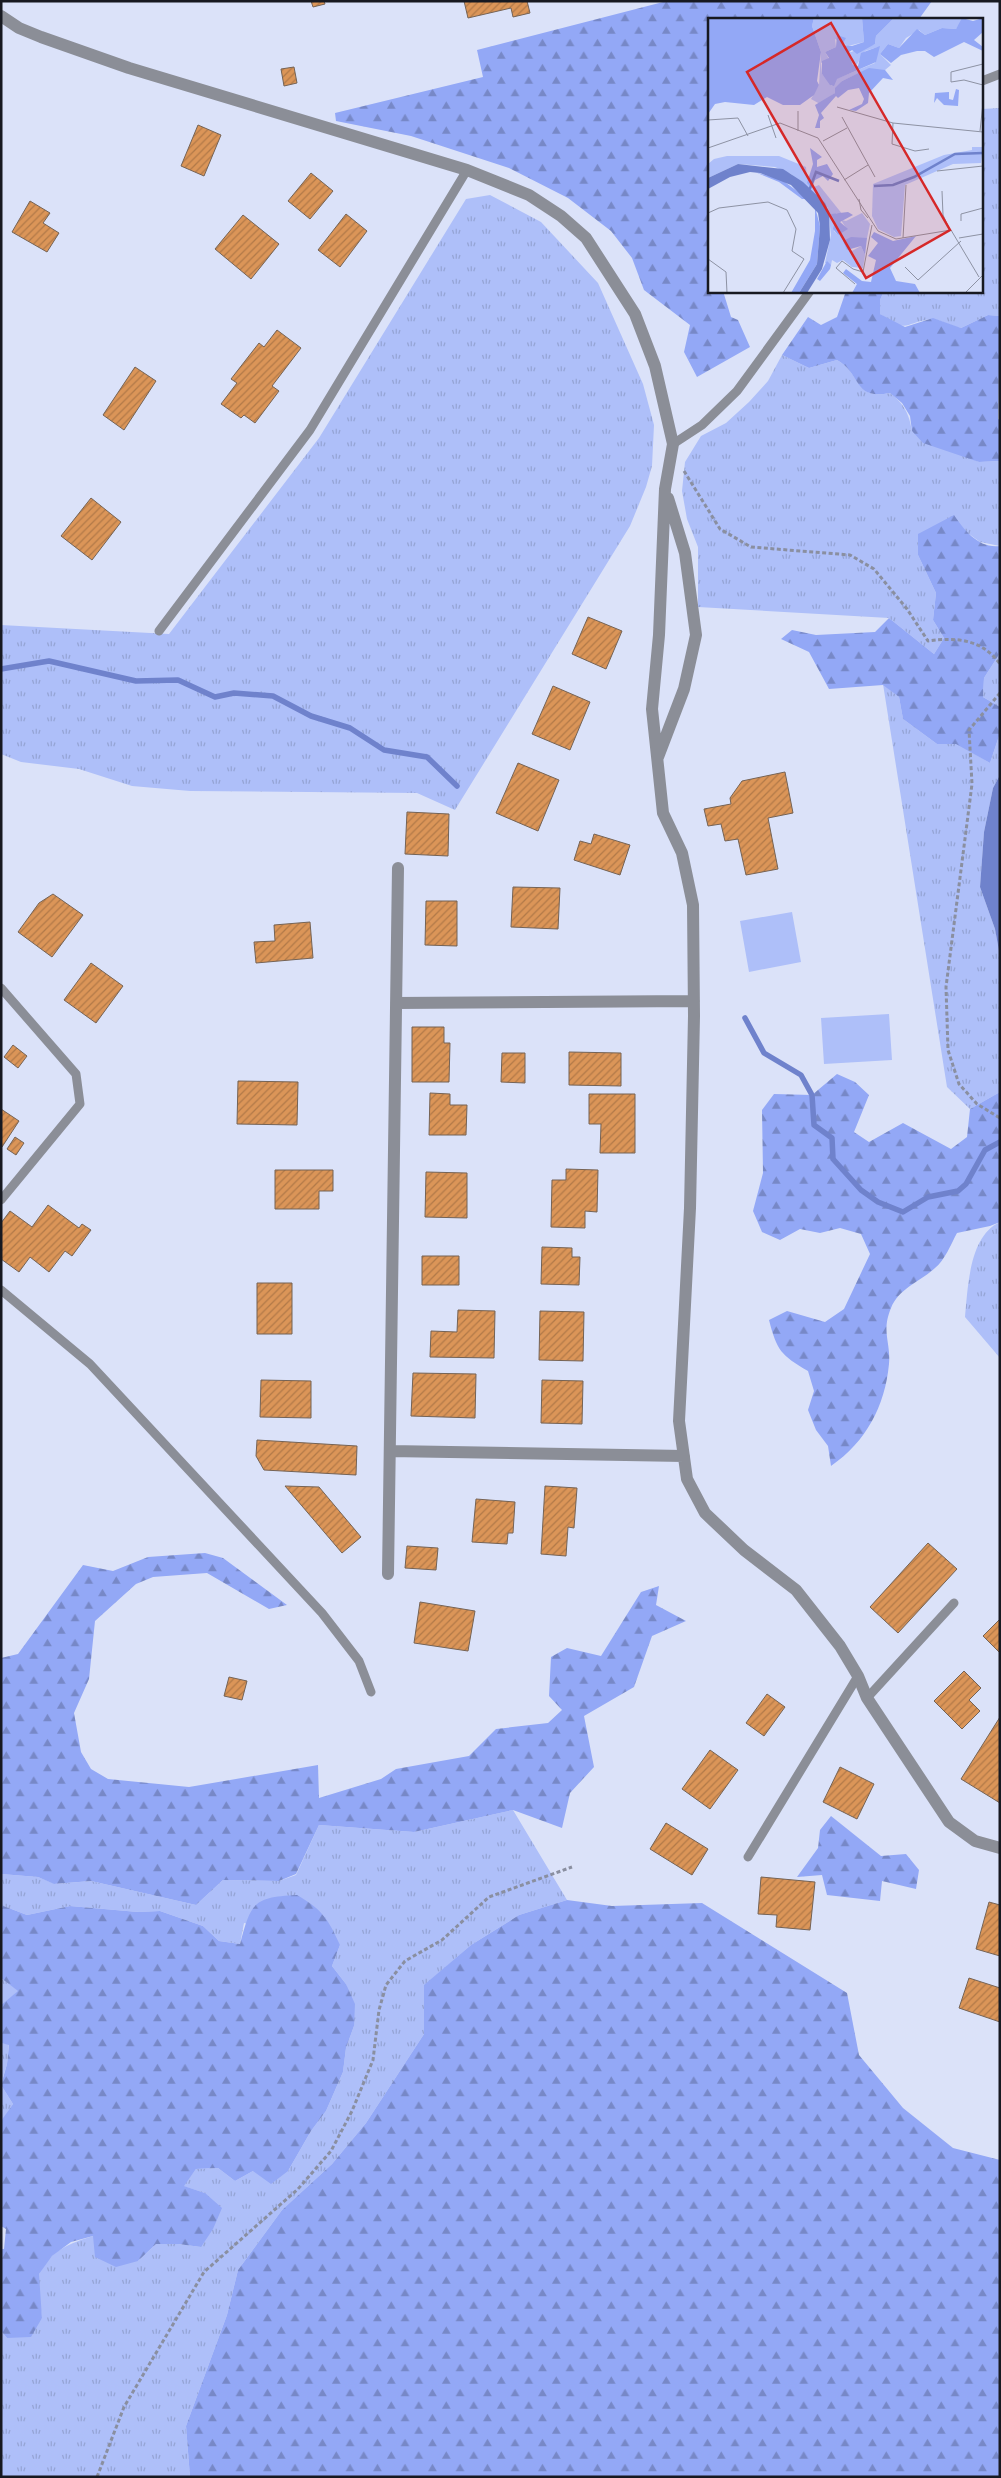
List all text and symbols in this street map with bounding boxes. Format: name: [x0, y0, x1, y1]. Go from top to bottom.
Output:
inset map: [708, 18, 984, 292]

